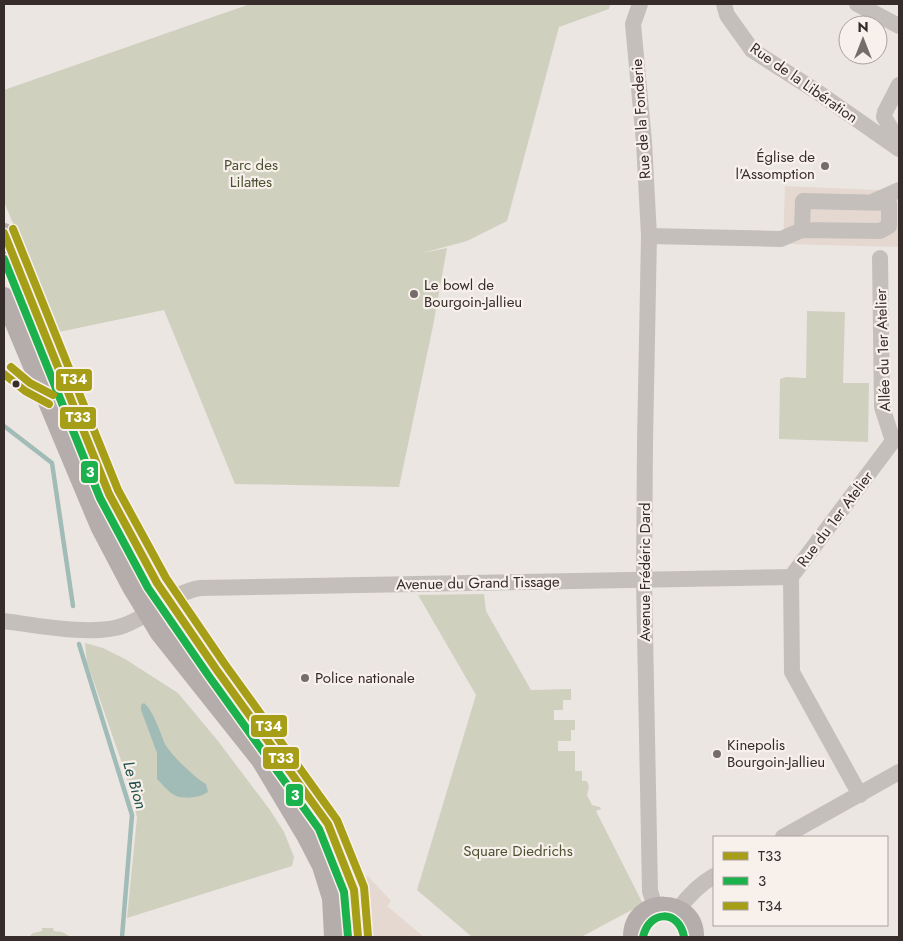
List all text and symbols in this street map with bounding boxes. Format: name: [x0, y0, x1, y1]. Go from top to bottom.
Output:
north arrow: [838, 15, 888, 65]
text: N: [857, 17, 869, 37]
street label: Rue de la Libération: [746, 37, 862, 129]
street label: Rue de la Fonderie: [626, 58, 656, 180]
place label: Église de l'Assomption: [736, 146, 815, 185]
park label: Parc des Lilattes: [224, 154, 278, 193]
marker: Église de l'Assomption: [819, 160, 831, 172]
place label: Le bowl de Bourgoin-Jallieu: [424, 274, 522, 313]
street label: Allée du 1er Atelier: [870, 287, 896, 412]
marker: Le bowl de Bourgoin-Jallieu: [408, 288, 420, 300]
line badge: T34: [55, 368, 93, 392]
text: T34: [61, 369, 87, 389]
unlabelled marker: [11, 379, 21, 389]
line badge: T33: [59, 406, 97, 430]
text: T33: [65, 407, 91, 427]
line badge: 3: [80, 460, 99, 484]
text: 3: [86, 462, 95, 482]
street label: Rue du 1er Atelier: [792, 466, 879, 572]
street label: Avenue Frédéric Dard: [634, 502, 656, 642]
street label: Avenue du Grand Tissage: [396, 571, 560, 595]
place label: Police nationale: [315, 667, 415, 689]
marker: Police nationale: [299, 672, 311, 684]
line badge: T34: [250, 714, 288, 738]
text: T34: [256, 716, 282, 736]
place label: Kinepolis Bourgoin-Jallieu: [727, 734, 825, 773]
line badge: T33: [262, 746, 300, 770]
text: T33: [268, 748, 294, 768]
marker: Kinepolis Bourgoin-Jallieu: [711, 748, 723, 760]
water label: Le Bion: [117, 758, 153, 812]
line badge: 3: [285, 783, 304, 807]
text: 3: [291, 785, 300, 805]
legend: [713, 836, 888, 926]
park label: Square Diedrichs: [463, 840, 573, 862]
text: T33: [758, 845, 781, 867]
text: 3: [758, 870, 766, 892]
text: T34: [758, 895, 782, 917]

